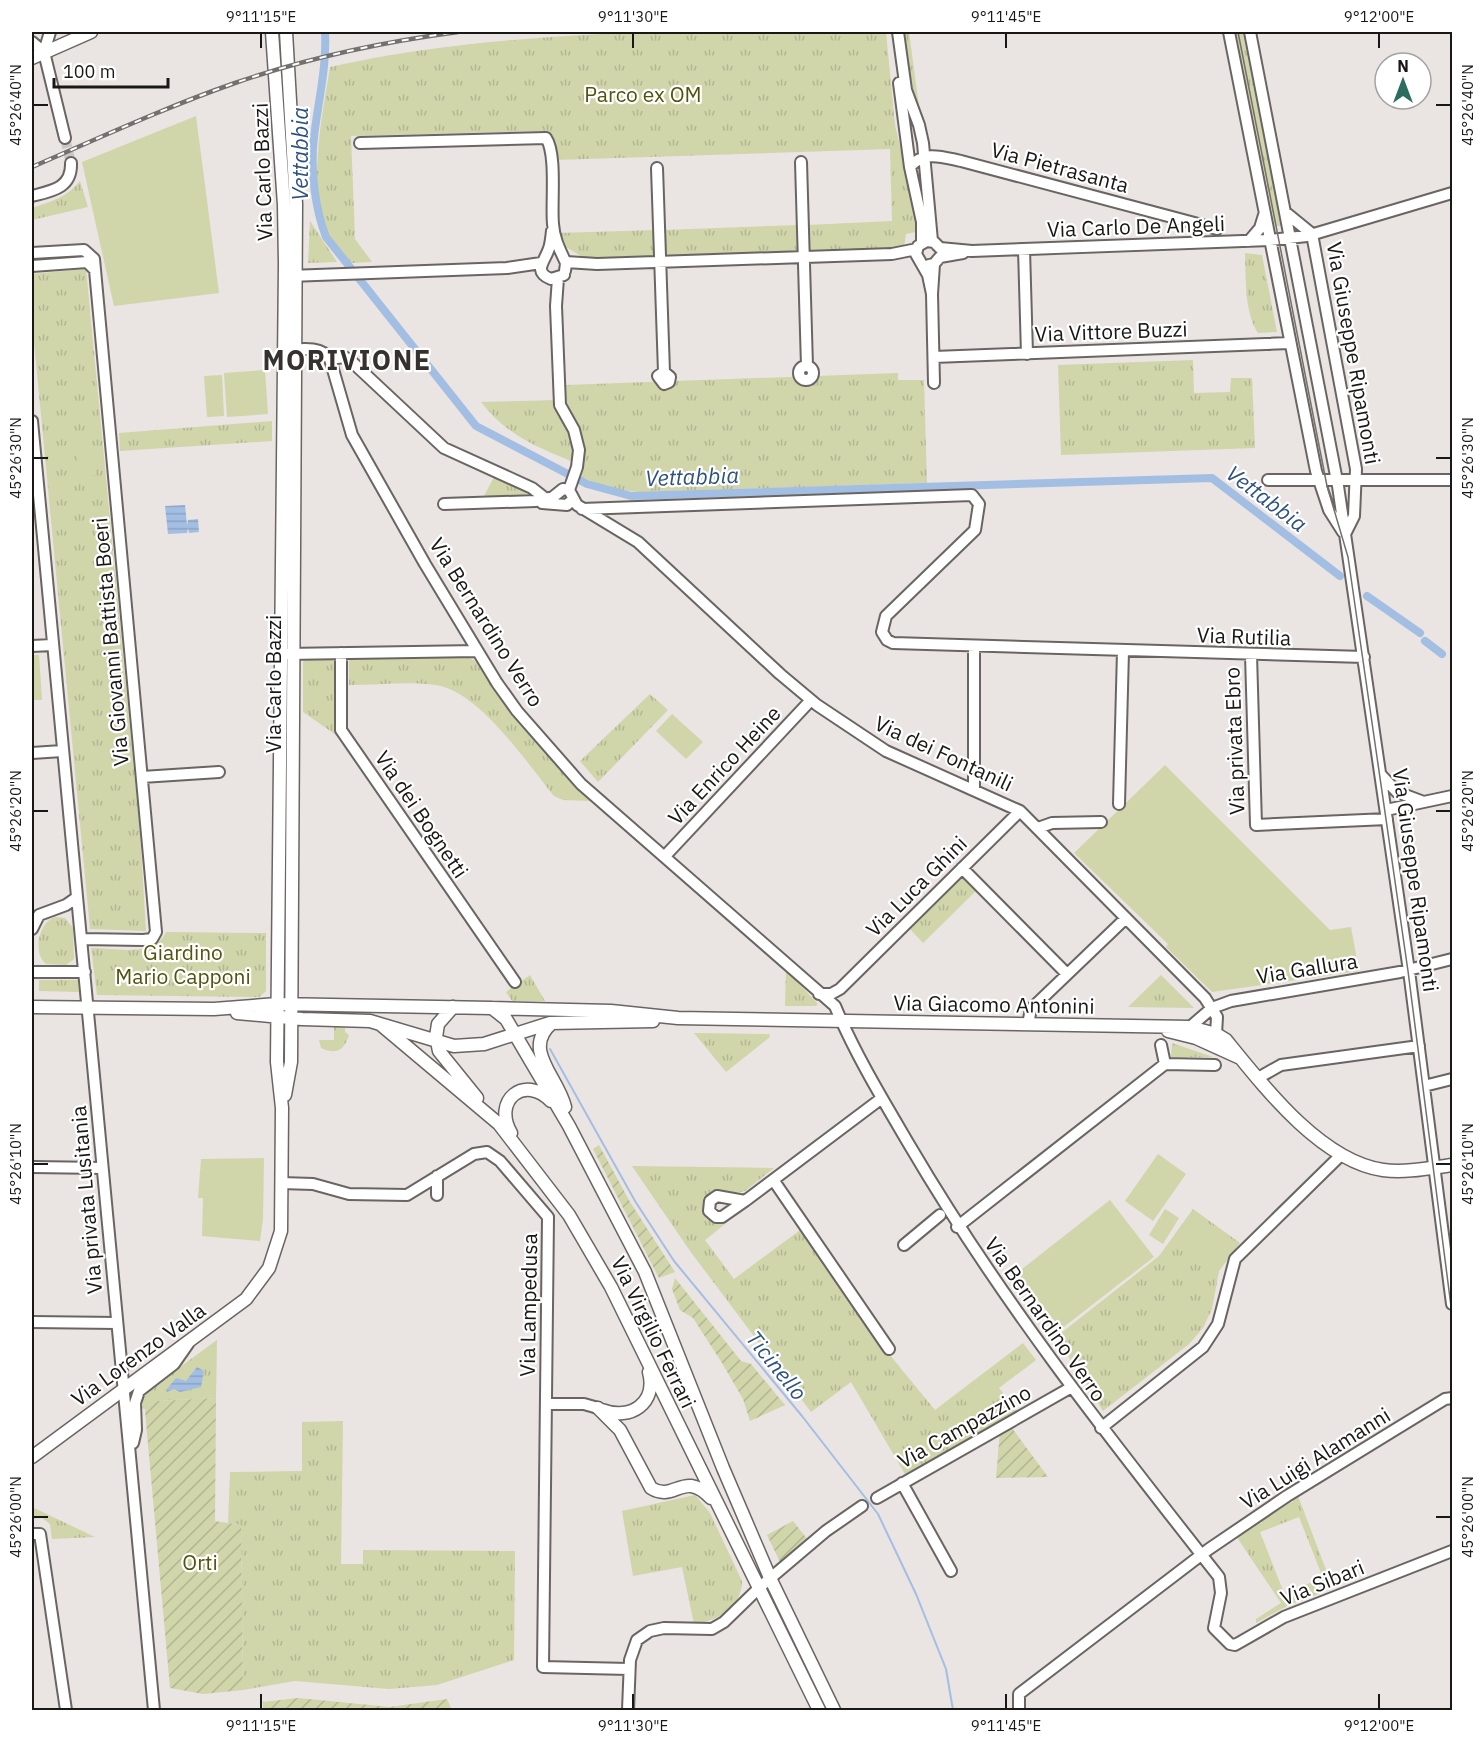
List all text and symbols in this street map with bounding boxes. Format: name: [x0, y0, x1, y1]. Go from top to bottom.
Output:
text: 9°11'15"E: [226, 7, 296, 26]
text: 9°11'30"E: [598, 7, 668, 26]
text: 9°11'45"E: [971, 7, 1041, 26]
text: 9°12'00"E: [1344, 7, 1414, 26]
scale bar: [54, 51, 168, 89]
north arrow: [1373, 51, 1433, 111]
text: N: [1397, 56, 1409, 76]
text: 100 m: [63, 60, 115, 83]
text: 45°26'40"N: [6, 64, 25, 146]
text: 45°26'40"N: [1458, 64, 1477, 146]
park label: Parco ex OM: [584, 80, 702, 108]
street label: Via Carlo Bazzi: [246, 102, 278, 242]
water label: Vettabbia: [285, 107, 314, 201]
street label: Via Pietrasanta: [988, 135, 1132, 199]
street label: Via Carlo De Angeli: [1047, 209, 1225, 243]
street label: Via Giuseppe Ripamonti: [1321, 240, 1387, 466]
street label: Via Vittore Buzzi: [1034, 314, 1188, 348]
district label: MORIVIONE: [262, 342, 432, 377]
text: 45°26'30"N: [6, 417, 25, 499]
text: 45°26'30"N: [1458, 417, 1477, 499]
water label: Vettabbia: [1221, 458, 1313, 538]
water label: Vettabbia: [644, 460, 740, 492]
street label: Via Giovanni Battista Boeri: [85, 517, 135, 767]
street label: Via Bernardino Verro: [424, 532, 550, 712]
street label: Via Carlo Bazzi: [259, 615, 287, 753]
street label: Via Rutilia: [1196, 620, 1292, 652]
street label: Via privata Ebro: [1217, 667, 1251, 815]
street label: Via Enrico Heine: [661, 699, 787, 831]
street label: Via dei Fontanili: [870, 709, 1018, 797]
street label: Via dei Bognetti: [369, 745, 475, 883]
street label: Via Giuseppe Ripamonti: [1386, 766, 1446, 994]
text: 45°26'20"N: [6, 770, 25, 852]
text: 45°26'20"N: [1458, 770, 1477, 852]
street label: Via Luca Ghini: [859, 829, 973, 943]
park label: Giardino Mario Capponi: [115, 938, 251, 990]
street label: Via Gallura: [1254, 946, 1360, 990]
street label: Via Giacomo Antonini: [893, 988, 1095, 1020]
street label: Via privata Lusitania: [64, 1105, 108, 1295]
text: 45°26'10"N: [6, 1123, 25, 1205]
text: 45°26'10"N: [1458, 1123, 1477, 1205]
street label: Via Bernardino Verro: [979, 1231, 1113, 1407]
street label: Via Lampedusa: [513, 1233, 543, 1377]
street label: Via Virgilio Ferrari: [605, 1251, 703, 1413]
street label: Via Lorenzo Valla: [65, 1296, 211, 1412]
water label: Ticinello: [740, 1324, 814, 1406]
street label: Via Campazzino: [892, 1378, 1036, 1474]
street label: Via Luigi Alamanni: [1235, 1401, 1395, 1515]
text: 45°26'00"N: [6, 1476, 25, 1558]
text: 45°26'00"N: [1458, 1476, 1477, 1558]
park label: Orti: [182, 1548, 218, 1576]
street label: Via Sibari: [1276, 1553, 1368, 1611]
text: 9°11'15"E: [226, 1716, 296, 1735]
text: 9°11'30"E: [598, 1716, 668, 1735]
text: 9°11'45"E: [971, 1716, 1041, 1735]
text: 9°12'00"E: [1344, 1716, 1414, 1735]

